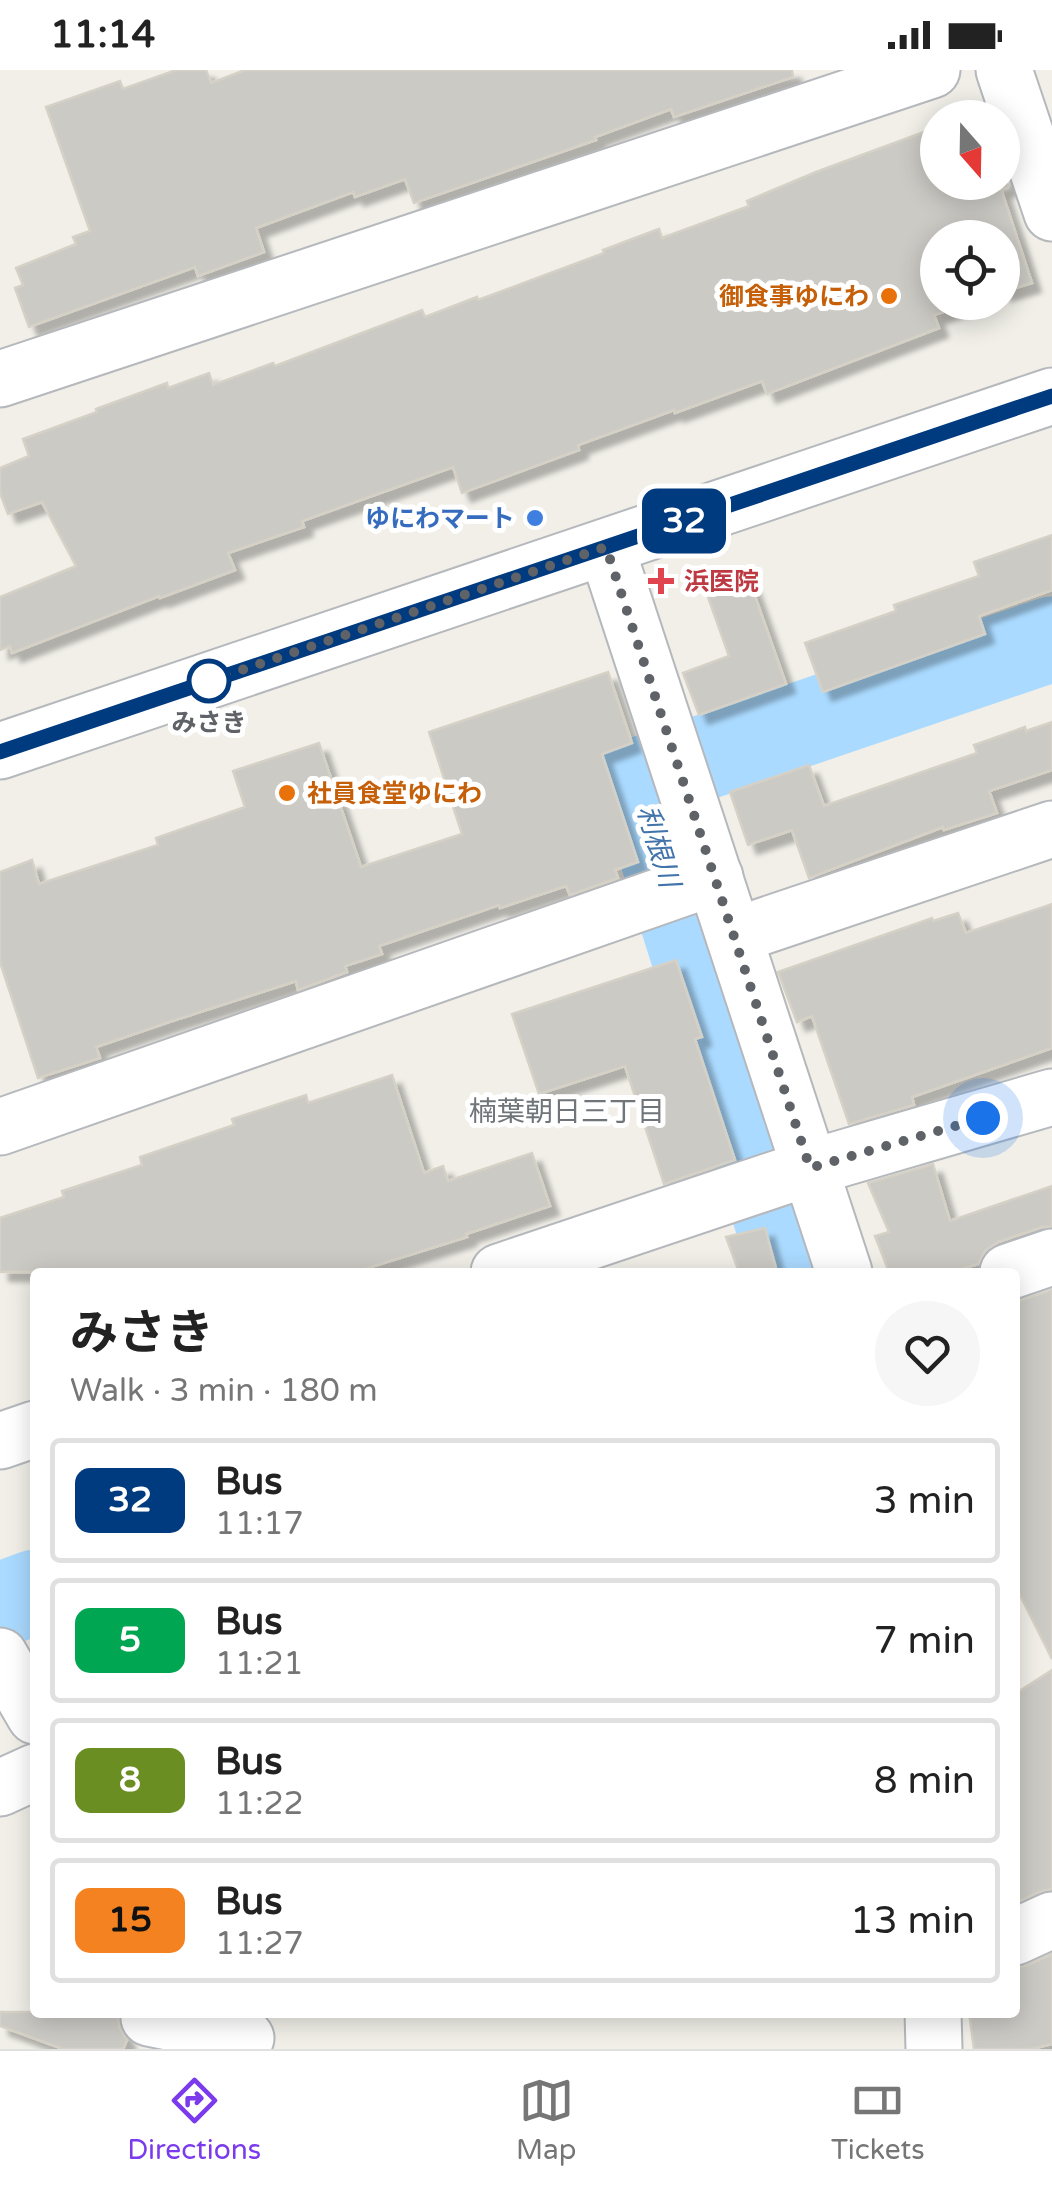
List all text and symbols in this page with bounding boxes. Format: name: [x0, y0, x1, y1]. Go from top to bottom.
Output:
text: 11:14: [50, 12, 155, 58]
north arrow: [920, 100, 1020, 200]
map controls: [920, 100, 1020, 320]
button: locate: [920, 220, 1020, 320]
place label: 御食事ゆにわ: [719, 282, 869, 312]
marker: 御食事ゆにわ: [878, 285, 900, 307]
line badge: 32: [639, 488, 729, 554]
text: 32: [662, 500, 706, 542]
place label: ゆにわマート: [365, 504, 515, 534]
marker: ゆにわマート: [524, 507, 546, 529]
place label: 浜医院: [684, 567, 759, 597]
marker: 浜医院: [648, 568, 674, 594]
marker: みさき: [188, 660, 230, 702]
place label: みさき: [171, 708, 247, 738]
place label: 社員食堂ゆにわ: [307, 779, 482, 809]
marker: 社員食堂ゆにわ: [276, 782, 298, 804]
water label: 利根川: [630, 801, 687, 894]
your location: [958, 1093, 1008, 1143]
district label: 楠葉朝日三丁目: [469, 1095, 665, 1129]
button: heart: [875, 1301, 980, 1406]
text: みさき: [70, 1305, 214, 1363]
text: Walk · 3 min · 180 m: [70, 1372, 378, 1410]
text: Bus: [215, 1459, 282, 1505]
text: 3 min: [874, 1478, 975, 1524]
text: 32: [108, 1479, 152, 1521]
text: 11:17: [215, 1505, 304, 1543]
text: Bus: [215, 1599, 282, 1645]
text: 7 min: [874, 1618, 975, 1664]
text: 5: [119, 1619, 141, 1661]
text: 11:21: [215, 1645, 304, 1683]
text: Bus: [215, 1739, 282, 1785]
text: 8 min: [874, 1758, 975, 1804]
text: 8: [119, 1759, 141, 1801]
text: 11:22: [215, 1785, 304, 1823]
text: Bus: [215, 1879, 282, 1925]
text: 13 min: [850, 1898, 975, 1944]
text: 15: [108, 1899, 152, 1941]
text: 11:27: [215, 1925, 304, 1963]
tab: Directions: [127, 2073, 261, 2167]
tab: Map: [516, 2073, 576, 2167]
tab: Tickets: [831, 2073, 925, 2167]

